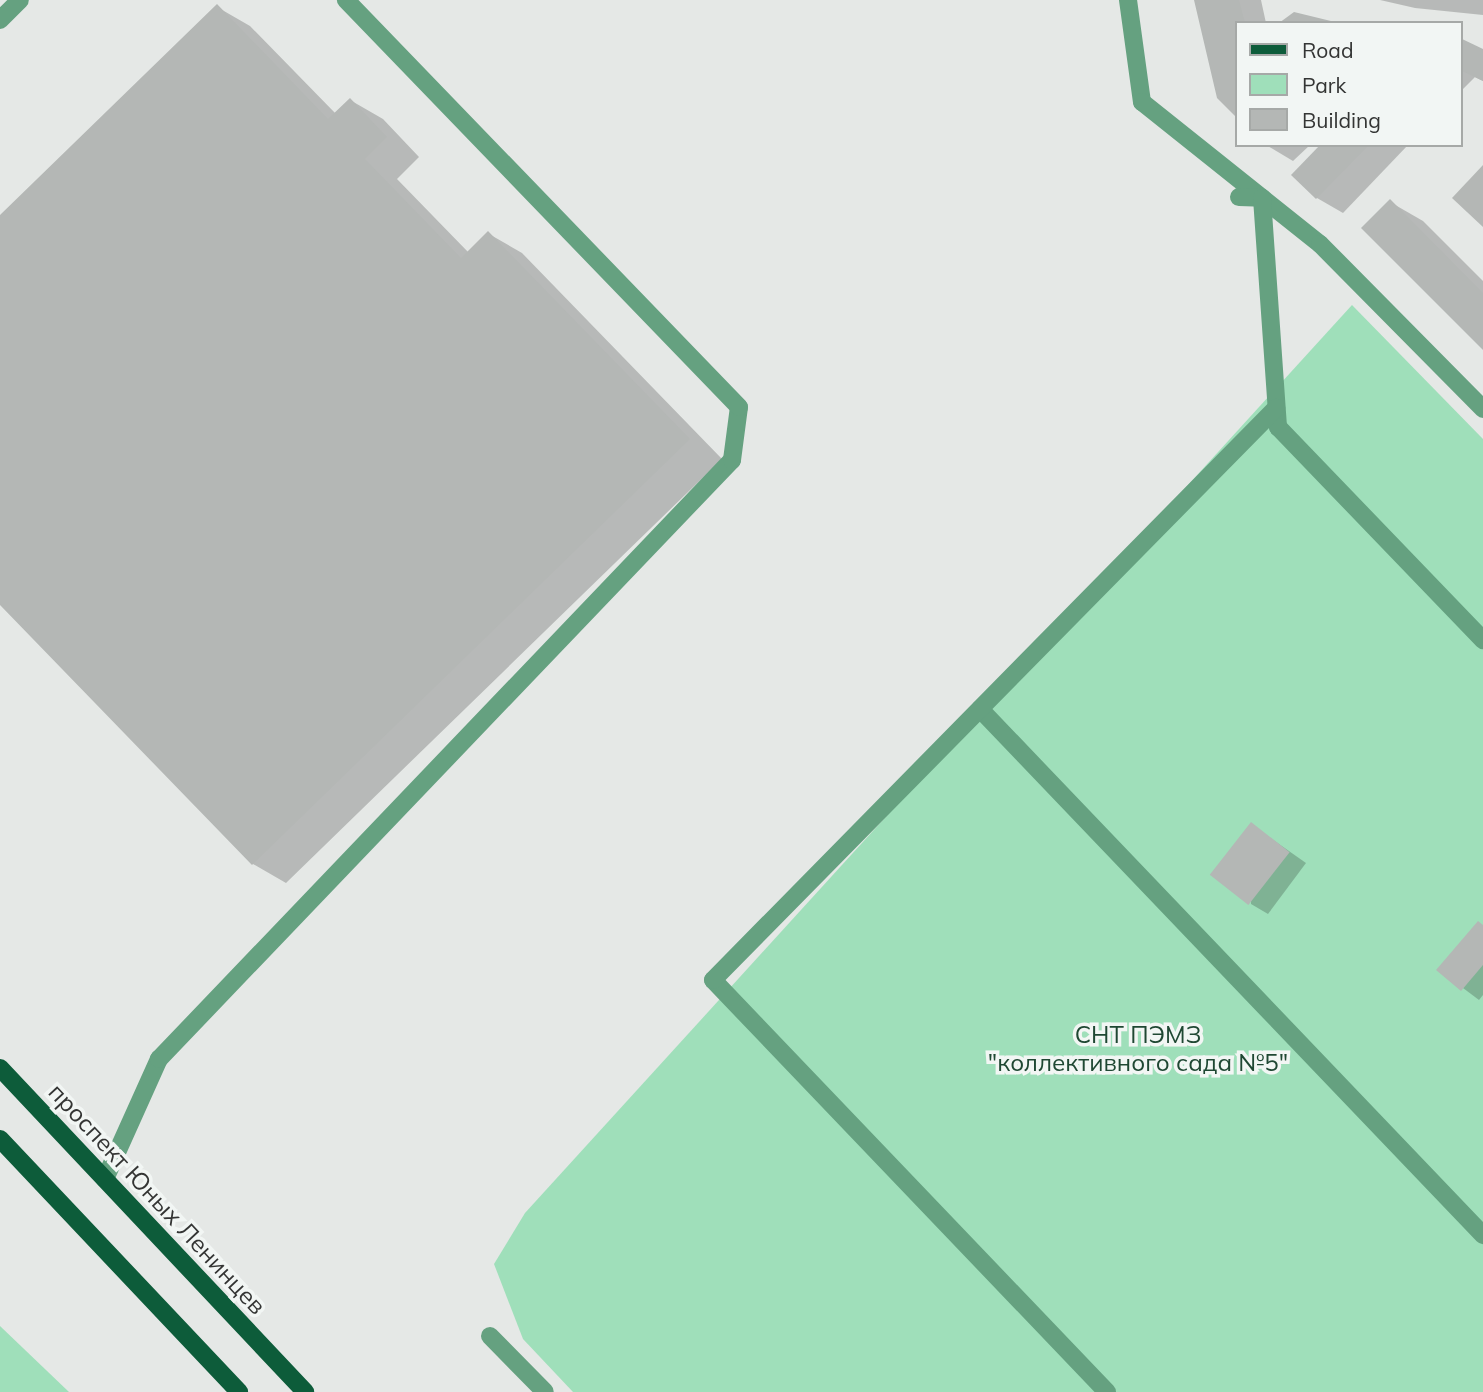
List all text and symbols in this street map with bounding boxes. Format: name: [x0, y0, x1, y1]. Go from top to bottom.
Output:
legend: [1234, 21, 1462, 147]
text: Road: [1302, 37, 1353, 63]
text: Park: [1302, 72, 1346, 98]
text: Building: [1302, 107, 1381, 133]
park label: СНТ ПЭМЗ "коллективного сада №5": [988, 1021, 1288, 1077]
street label: проспект Юных Ленинцев: [42, 1078, 272, 1320]

